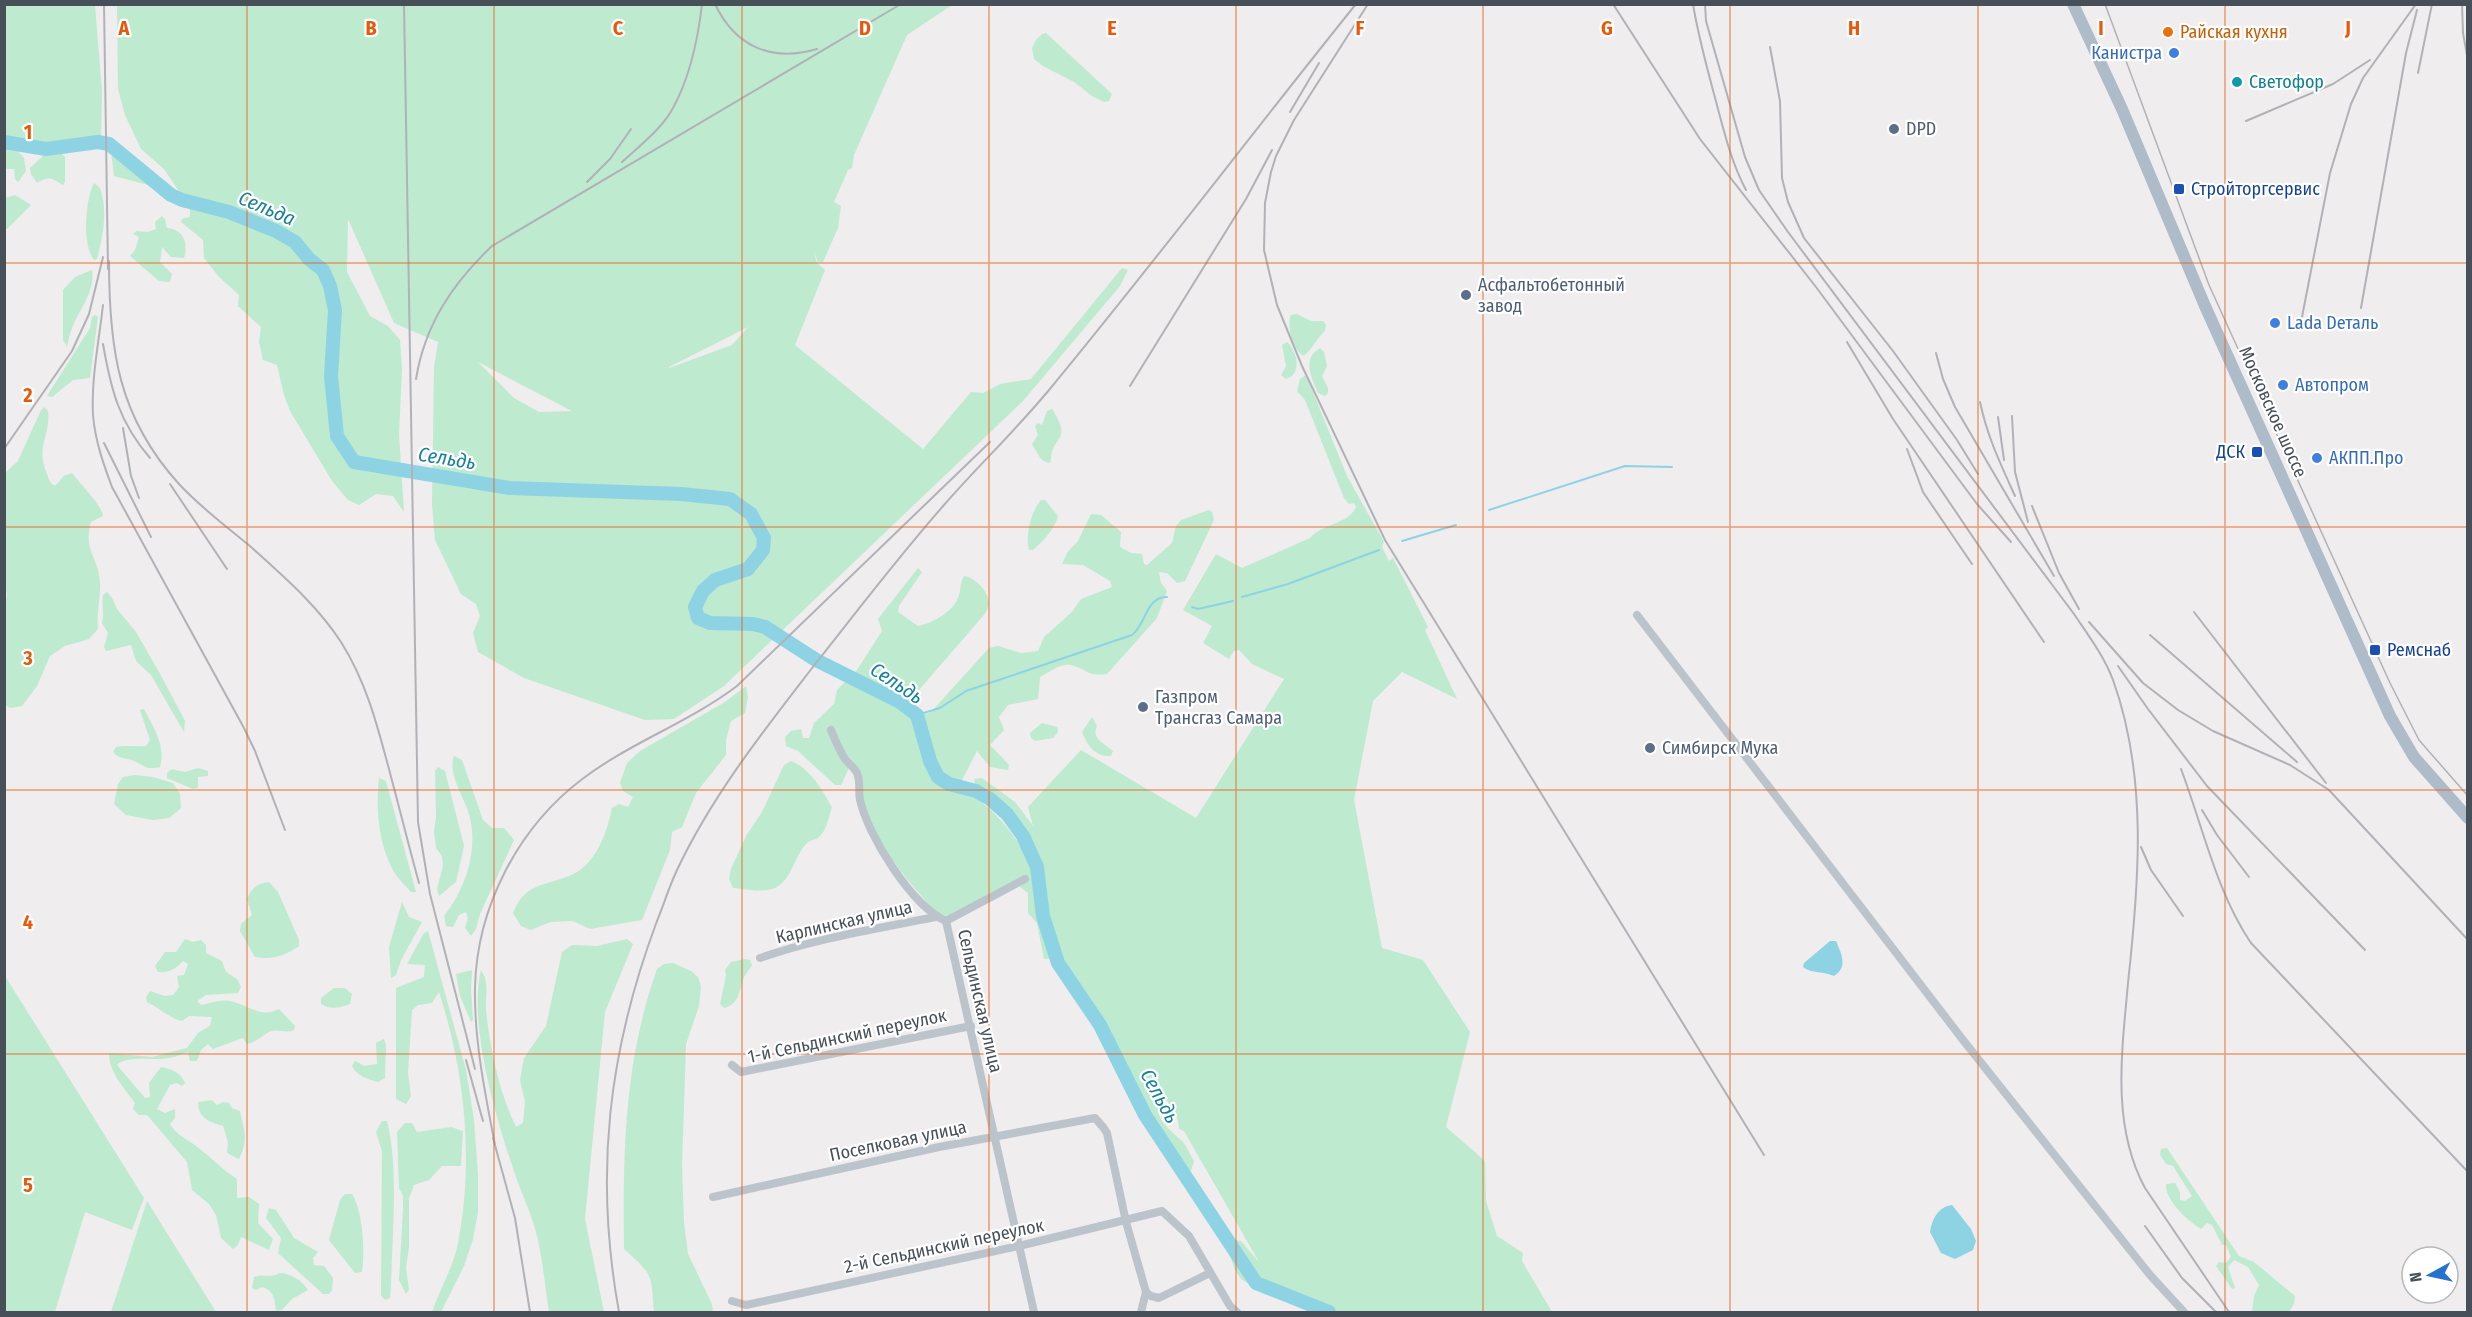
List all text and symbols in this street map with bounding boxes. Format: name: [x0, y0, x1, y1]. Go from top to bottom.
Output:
text: A: [118, 16, 131, 40]
text: B: [365, 16, 377, 40]
text: C: [613, 16, 624, 40]
text: D: [859, 16, 871, 40]
text: E: [1107, 16, 1117, 40]
text: F: [1356, 16, 1365, 40]
text: G: [1601, 16, 1613, 40]
text: H: [1848, 16, 1860, 40]
text: I: [2098, 16, 2104, 40]
text: J: [2344, 16, 2351, 40]
place label: Райская кухня: [2180, 21, 2288, 43]
marker: Райская кухня: [2161, 25, 2175, 39]
place label: Канистра: [2091, 42, 2162, 64]
marker: Канистра: [2167, 46, 2181, 60]
place label: Светофор: [2249, 71, 2324, 93]
marker: Светофор: [2230, 75, 2244, 89]
place label: DPD: [1906, 118, 1936, 140]
text: 1: [24, 120, 32, 144]
marker: DPD: [1887, 122, 1901, 136]
place label: Стройторгсервис: [2191, 178, 2320, 200]
marker: Стройторгсервис: [2172, 182, 2186, 196]
water label: Сельда: [235, 185, 299, 231]
place label: Асфальтобетонный завод: [1478, 274, 1625, 317]
marker: Асфальтобетонный завод: [1459, 288, 1473, 302]
place label: Lada Dеталь: [2287, 312, 2378, 334]
marker: Lada Dеталь: [2268, 316, 2282, 330]
street label: Московское шоссе: [2234, 343, 2312, 481]
place label: Автопром: [2295, 374, 2369, 396]
marker: Автопром: [2276, 378, 2290, 392]
text: 2: [22, 383, 33, 407]
place label: ДСК: [2215, 441, 2245, 463]
water label: Сельдь: [416, 442, 478, 474]
marker: ДСК: [2250, 445, 2264, 459]
place label: АКПП.Про: [2329, 447, 2404, 469]
marker: АКПП.Про: [2310, 451, 2324, 465]
place label: Ремснаб: [2387, 639, 2451, 661]
marker: Ремснаб: [2368, 643, 2382, 657]
text: 3: [22, 646, 33, 670]
water label: Сельдь: [866, 657, 928, 709]
place label: Газпром Трансгаз Самара: [1155, 686, 1282, 729]
marker: Газпром Трансгаз Самара: [1136, 700, 1150, 714]
place label: Симбирск Мука: [1662, 737, 1778, 759]
marker: Симбирск Мука: [1643, 741, 1657, 755]
street label: Карлинская улица: [774, 896, 914, 948]
text: 4: [23, 910, 33, 934]
street label: Сельдинская улица: [953, 927, 1007, 1075]
street label: 1-й Сельдинский переулок: [746, 1004, 949, 1068]
water label: Сельдь: [1135, 1065, 1185, 1127]
street label: Поселковая улица: [828, 1116, 969, 1166]
text: 5: [23, 1173, 33, 1197]
street label: 2-й Сельдинский переулок: [842, 1214, 1046, 1278]
north arrow: [2400, 1245, 2460, 1305]
text: N: [2406, 1271, 2426, 1283]

